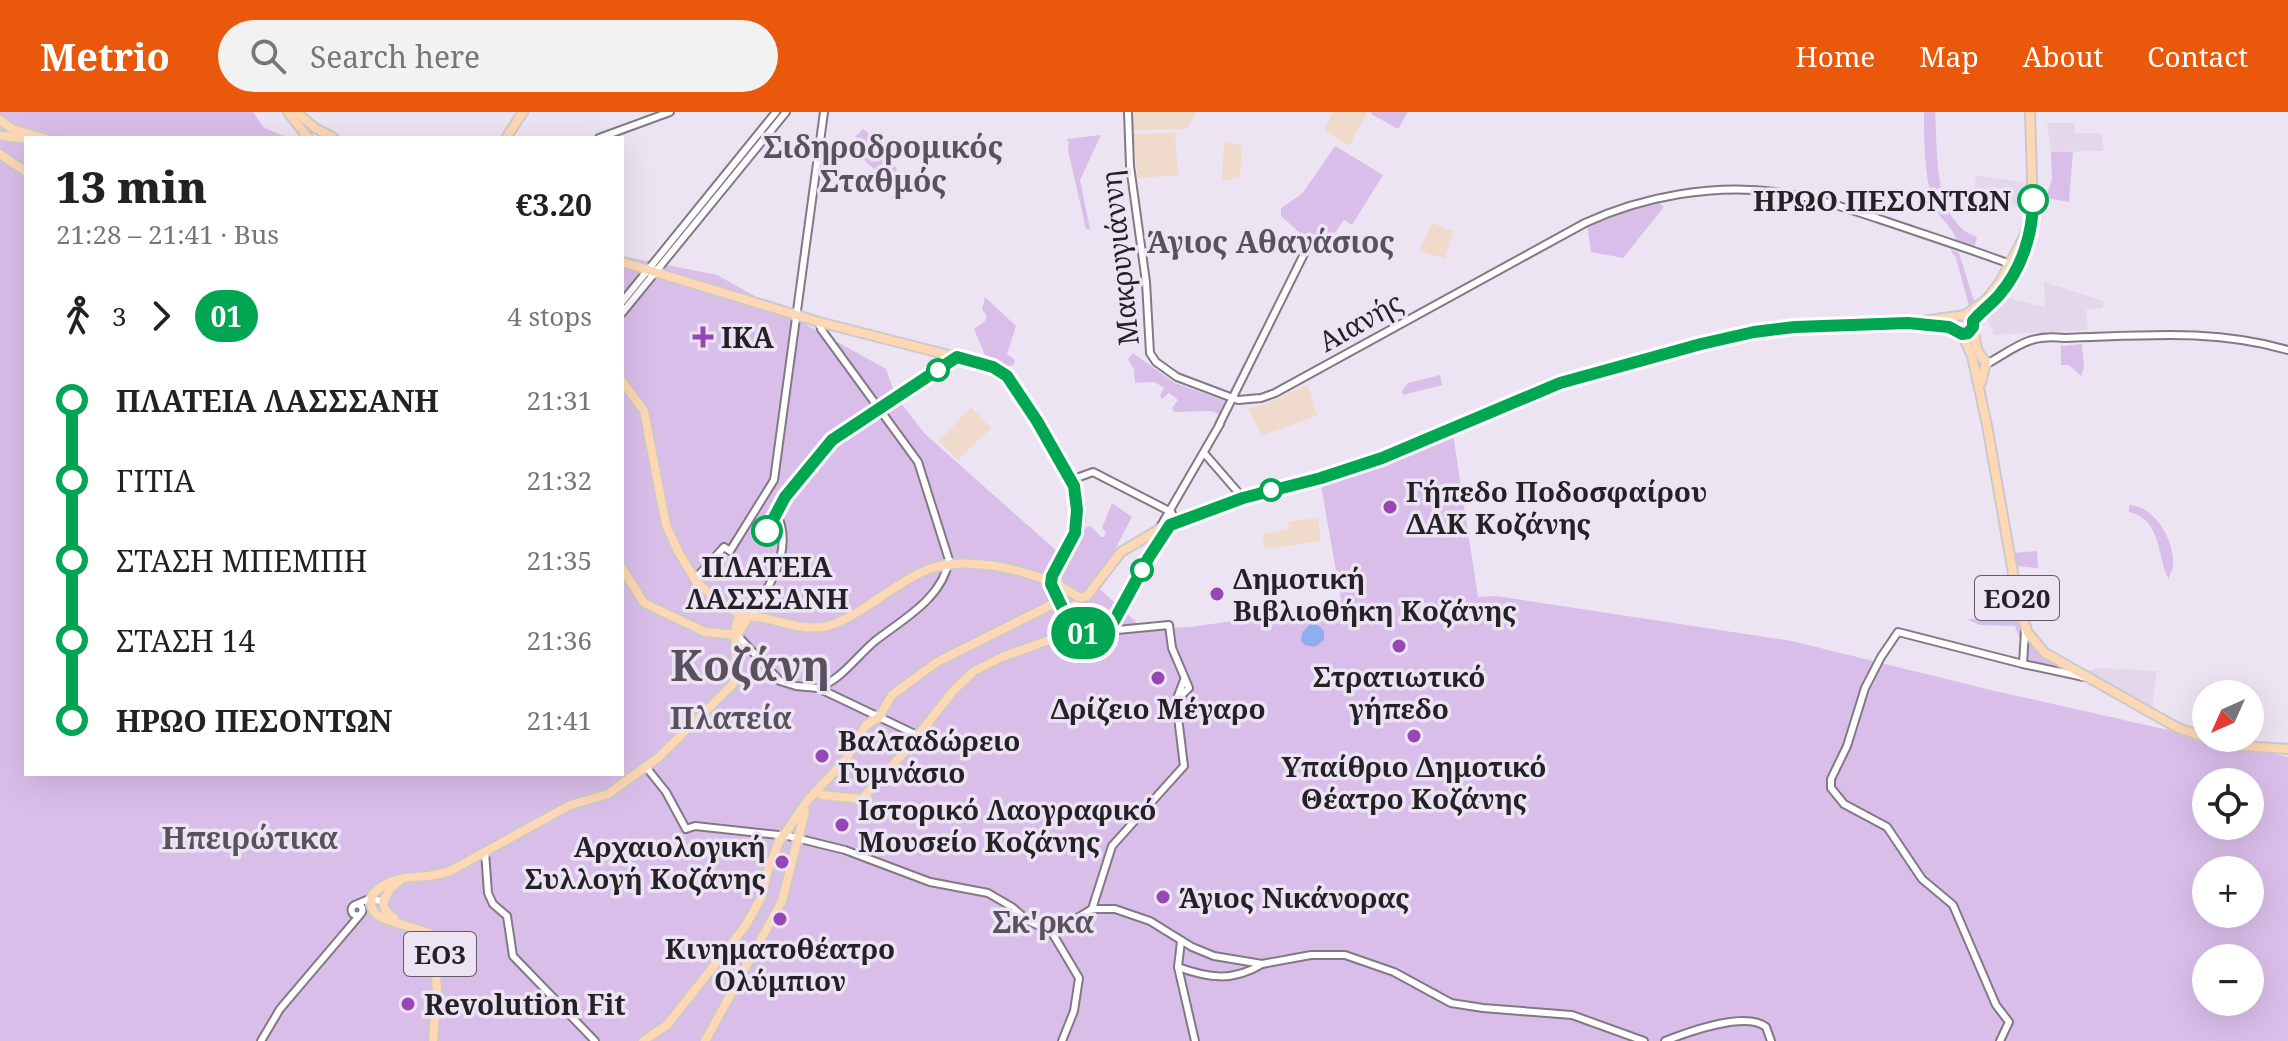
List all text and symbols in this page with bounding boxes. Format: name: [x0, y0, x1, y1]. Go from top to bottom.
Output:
search box: [218, 20, 778, 92]
text: Metrio: [40, 30, 170, 82]
icon: search: [246, 34, 290, 78]
text: Search here: [310, 36, 480, 77]
text: Home: [1796, 37, 1875, 75]
text: Map: [1919, 37, 1979, 75]
text: About: [2023, 37, 2103, 75]
text: Contact: [2147, 37, 2248, 75]
district label: Σιδηροδρομικός Σταθμός: [763, 126, 1003, 201]
text: 13 min: [56, 156, 207, 216]
street label: Μακρυγιάννη: [1091, 169, 1147, 347]
place label: ΗΡΩΟ ΠΕΣΟΝΤΩΝ: [1753, 181, 2011, 219]
text: €3.20: [516, 184, 592, 225]
marker: ΗΡΩΟ ΠΕΣΟΝΤΩΝ: [2018, 185, 2048, 215]
text: 21:28 – 21:41 · Bus: [56, 216, 279, 252]
district label: Άγιος Αθανάσιος: [1147, 221, 1395, 262]
street label: Αιανής: [1311, 282, 1409, 360]
icon: walk: [56, 294, 100, 338]
icon: forward: [139, 294, 183, 338]
text: 01: [211, 297, 242, 335]
text: 3: [112, 298, 127, 334]
text: 4 stops: [507, 298, 592, 334]
place label: IKA: [721, 318, 775, 356]
marker: IKA: [692, 326, 714, 348]
unlabelled marker: [927, 359, 949, 381]
text: ΠΛΑΤΕΙΑ ΛΑΣΣΣΑΝΗ: [116, 380, 439, 421]
text: 21:31: [526, 382, 592, 418]
text: ΓΙΤΙΑ: [116, 460, 195, 501]
text: 21:32: [526, 462, 592, 498]
place label: Γήπεδο Ποδοσφαίρου ΔΑΚ Κοζάνης: [1406, 472, 1707, 542]
unlabelled marker: [1260, 479, 1282, 501]
marker: Γήπεδο Ποδοσφαίρου ΔΑΚ Κοζάνης: [1381, 498, 1399, 516]
marker: ΠΛΑΤΕΙΑ ΛΑΣΣΣΑΝΗ: [752, 516, 782, 546]
text: ΣΤΑΣΗ ΜΠΕΜΠΗ: [116, 540, 367, 581]
text: 21:35: [526, 542, 592, 578]
place label: ΠΛΑΤΕΙΑ ΛΑΣΣΣΑΝΗ: [685, 547, 849, 617]
unlabelled marker: [1131, 559, 1153, 581]
place label: Δημοτική Βιβλιοθήκη Κοζάνης: [1233, 559, 1517, 629]
road number: ΕΟ20: [1975, 576, 2059, 620]
marker: Δημοτική Βιβλιοθήκη Κοζάνης: [1208, 585, 1226, 603]
line badge: 01: [1047, 607, 1119, 659]
text: 01: [1067, 614, 1099, 652]
text: ΣΤΑΣΗ 14: [116, 620, 255, 661]
text: 21:36: [526, 622, 592, 658]
district label: Κοζάνη: [670, 634, 830, 694]
marker: Στρατιωτικό γήπεδο: [1390, 637, 1408, 655]
place label: Στρατιωτικό γήπεδο: [1312, 657, 1486, 727]
marker: Δρίζειο Μέγαρο: [1149, 669, 1167, 687]
north arrow: [2192, 680, 2264, 752]
map controls: [2192, 680, 2264, 1016]
place label: Δρίζειο Μέγαρο: [1050, 689, 1266, 727]
district label: Πλατεία: [670, 697, 792, 738]
text: ΗΡΩΟ ΠΕΣΟΝΤΩΝ: [116, 700, 392, 741]
text: 21:41: [526, 702, 592, 738]
place label: Βαλταδώρειο Γυμνάσιο: [838, 721, 1020, 791]
marker: Υπαίθριο Δημοτικό Θέατρο Κοζάνης: [1405, 727, 1423, 745]
marker: Βαλταδώρειο Γυμνάσιο: [813, 747, 831, 765]
place label: Υπαίθριο Δημοτικό Θέατρο Κοζάνης: [1281, 747, 1547, 817]
button: locate: [2192, 768, 2264, 840]
place label: Ιστορικό Λαογραφικό Μουσείο Κοζάνης: [858, 790, 1156, 860]
marker: Ιστορικό Λαογραφικό Μουσείο Κοζάνης: [833, 816, 851, 834]
district label: Ηπειρώτικα: [162, 817, 338, 858]
place label: Αρχαιολογική Συλλογή Κοζάνης: [524, 827, 766, 897]
marker: Αρχαιολογική Συλλογή Κοζάνης: [773, 853, 791, 871]
button: +: [2192, 856, 2264, 928]
place label: Άγιος Νικάνορας: [1179, 878, 1410, 916]
marker: Άγιος Νικάνορας: [1154, 888, 1172, 906]
district label: Σκ'ρκα: [992, 901, 1094, 942]
marker: Κινηματοθέατρο Ολύμπιον: [771, 910, 789, 928]
place label: Κινηματοθέατρο Ολύμπιον: [665, 929, 895, 999]
road number: ΕΟ3: [404, 932, 476, 976]
button: −: [2192, 944, 2264, 1016]
place label: Revolution Fit: [424, 985, 626, 1023]
marker: Revolution Fit: [399, 995, 417, 1013]

